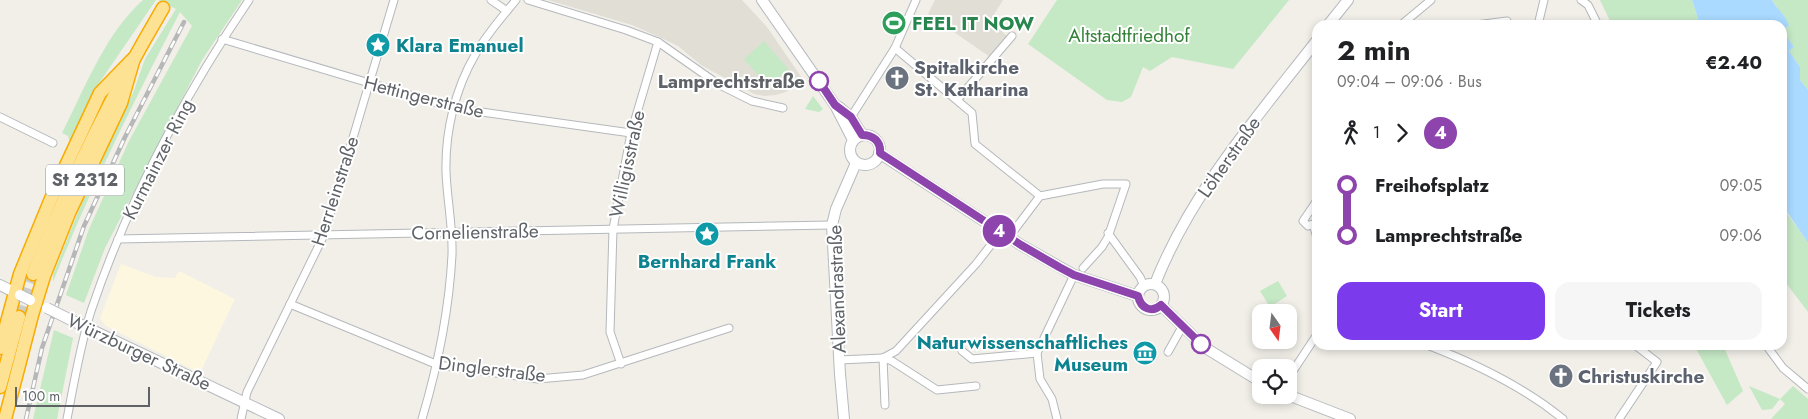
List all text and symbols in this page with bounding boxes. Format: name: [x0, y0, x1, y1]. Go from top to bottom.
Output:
sports icon: FEEL IT NOW: [881, 10, 907, 36]
place label: FEEL IT NOW: [912, 10, 1035, 37]
park label: Altstadtfriedhof: [1068, 22, 1190, 49]
text: 2 min: [1337, 30, 1411, 71]
place icon: Klara Emanuel: [365, 32, 391, 58]
place label: Klara Emanuel: [396, 32, 524, 59]
text: €2.40: [1705, 49, 1762, 76]
place label: Spitalkirche St. Katharina: [914, 54, 1029, 103]
church icon: Spitalkirche St. Katharina: [884, 65, 910, 91]
place label: Lamprechtstraße: [658, 68, 805, 95]
street label: Hettingerstraße: [361, 69, 487, 125]
text: 09:04 – 09:06 · Bus: [1337, 70, 1482, 93]
marker: Lamprechtstraße: [809, 71, 829, 91]
street label: Kurmainzer Ring: [116, 94, 200, 224]
street label: Willigisstraße: [602, 108, 652, 220]
street label: Löherstraße: [1191, 111, 1267, 203]
icon: walk: [1337, 119, 1365, 147]
icon: forward: [1388, 119, 1416, 147]
text: 4: [1434, 120, 1447, 146]
text: 1: [1373, 121, 1380, 144]
street label: Herrleinstraße: [305, 132, 365, 249]
road number: St 2312: [46, 164, 124, 196]
text: Freihofsplatz: [1375, 172, 1489, 199]
text: 09:05: [1720, 174, 1762, 197]
line badge: 4: [983, 215, 1015, 247]
street label: Cornelienstraße: [411, 217, 539, 247]
text: 4: [993, 218, 1005, 244]
place icon: Bernhard Frank: [694, 221, 720, 247]
text: Lamprechtstraße: [1375, 222, 1522, 249]
street label: Alexandrastraße: [821, 224, 853, 354]
text: 09:06: [1720, 224, 1762, 247]
place label: Bernhard Frank: [638, 248, 776, 275]
button: Start: [1337, 282, 1545, 340]
button: Tickets: [1555, 282, 1762, 340]
north arrow: [1252, 304, 1298, 349]
map controls: [1252, 304, 1297, 404]
street label: Würzburger Straße: [63, 307, 215, 397]
place label: Naturwissenschaftliches Museum: [917, 329, 1128, 378]
unlabelled marker: [1191, 334, 1211, 354]
museum icon: Naturwissenschaftliches Museum: [1132, 340, 1158, 366]
street label: Dinglerstraße: [437, 349, 547, 389]
button: locate: [1252, 359, 1297, 404]
church icon: Christuskirche: [1548, 363, 1574, 389]
place label: Christuskirche: [1578, 363, 1704, 390]
scale bar: [15, 384, 150, 407]
text: 100 m: [22, 386, 60, 406]

